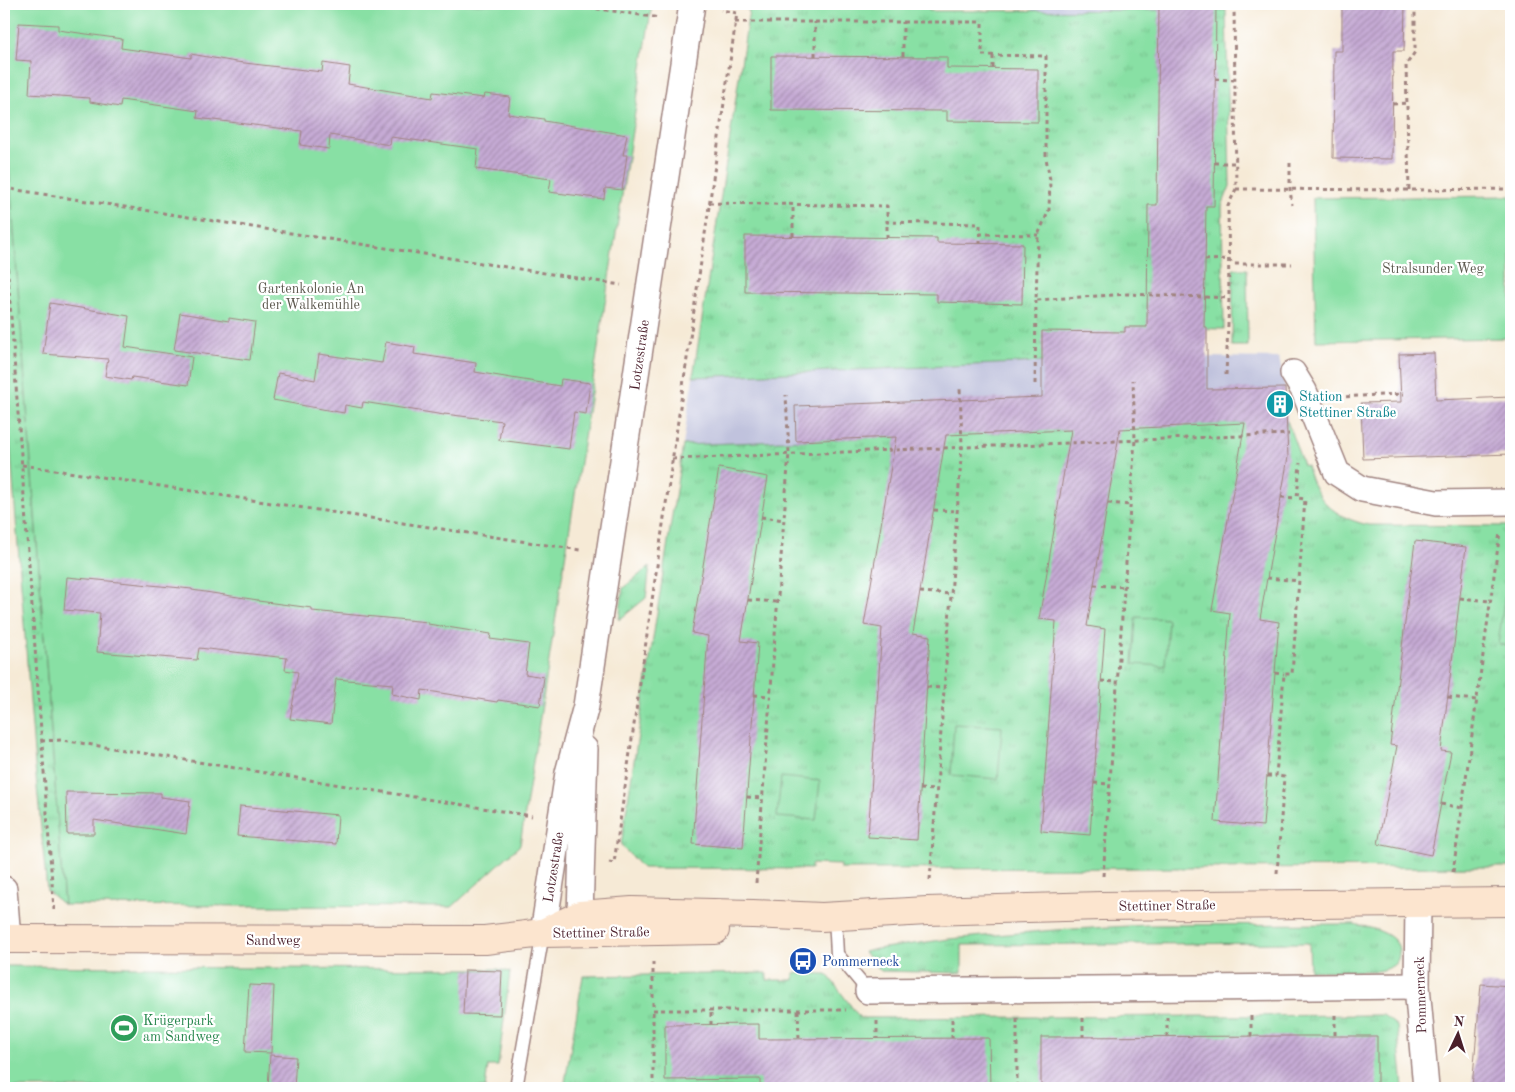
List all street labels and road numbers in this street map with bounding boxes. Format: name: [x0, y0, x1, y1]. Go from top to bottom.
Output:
street label: Lotzestraße: [628, 319, 652, 391]
street label: Lotzestraße: [541, 831, 566, 903]
street label: Stettiner Straße: [1118, 898, 1216, 914]
street label: Stettiner Straße: [552, 925, 650, 941]
street label: Sandweg: [246, 934, 301, 948]
street label: Pommerneck: [1413, 956, 1429, 1034]

